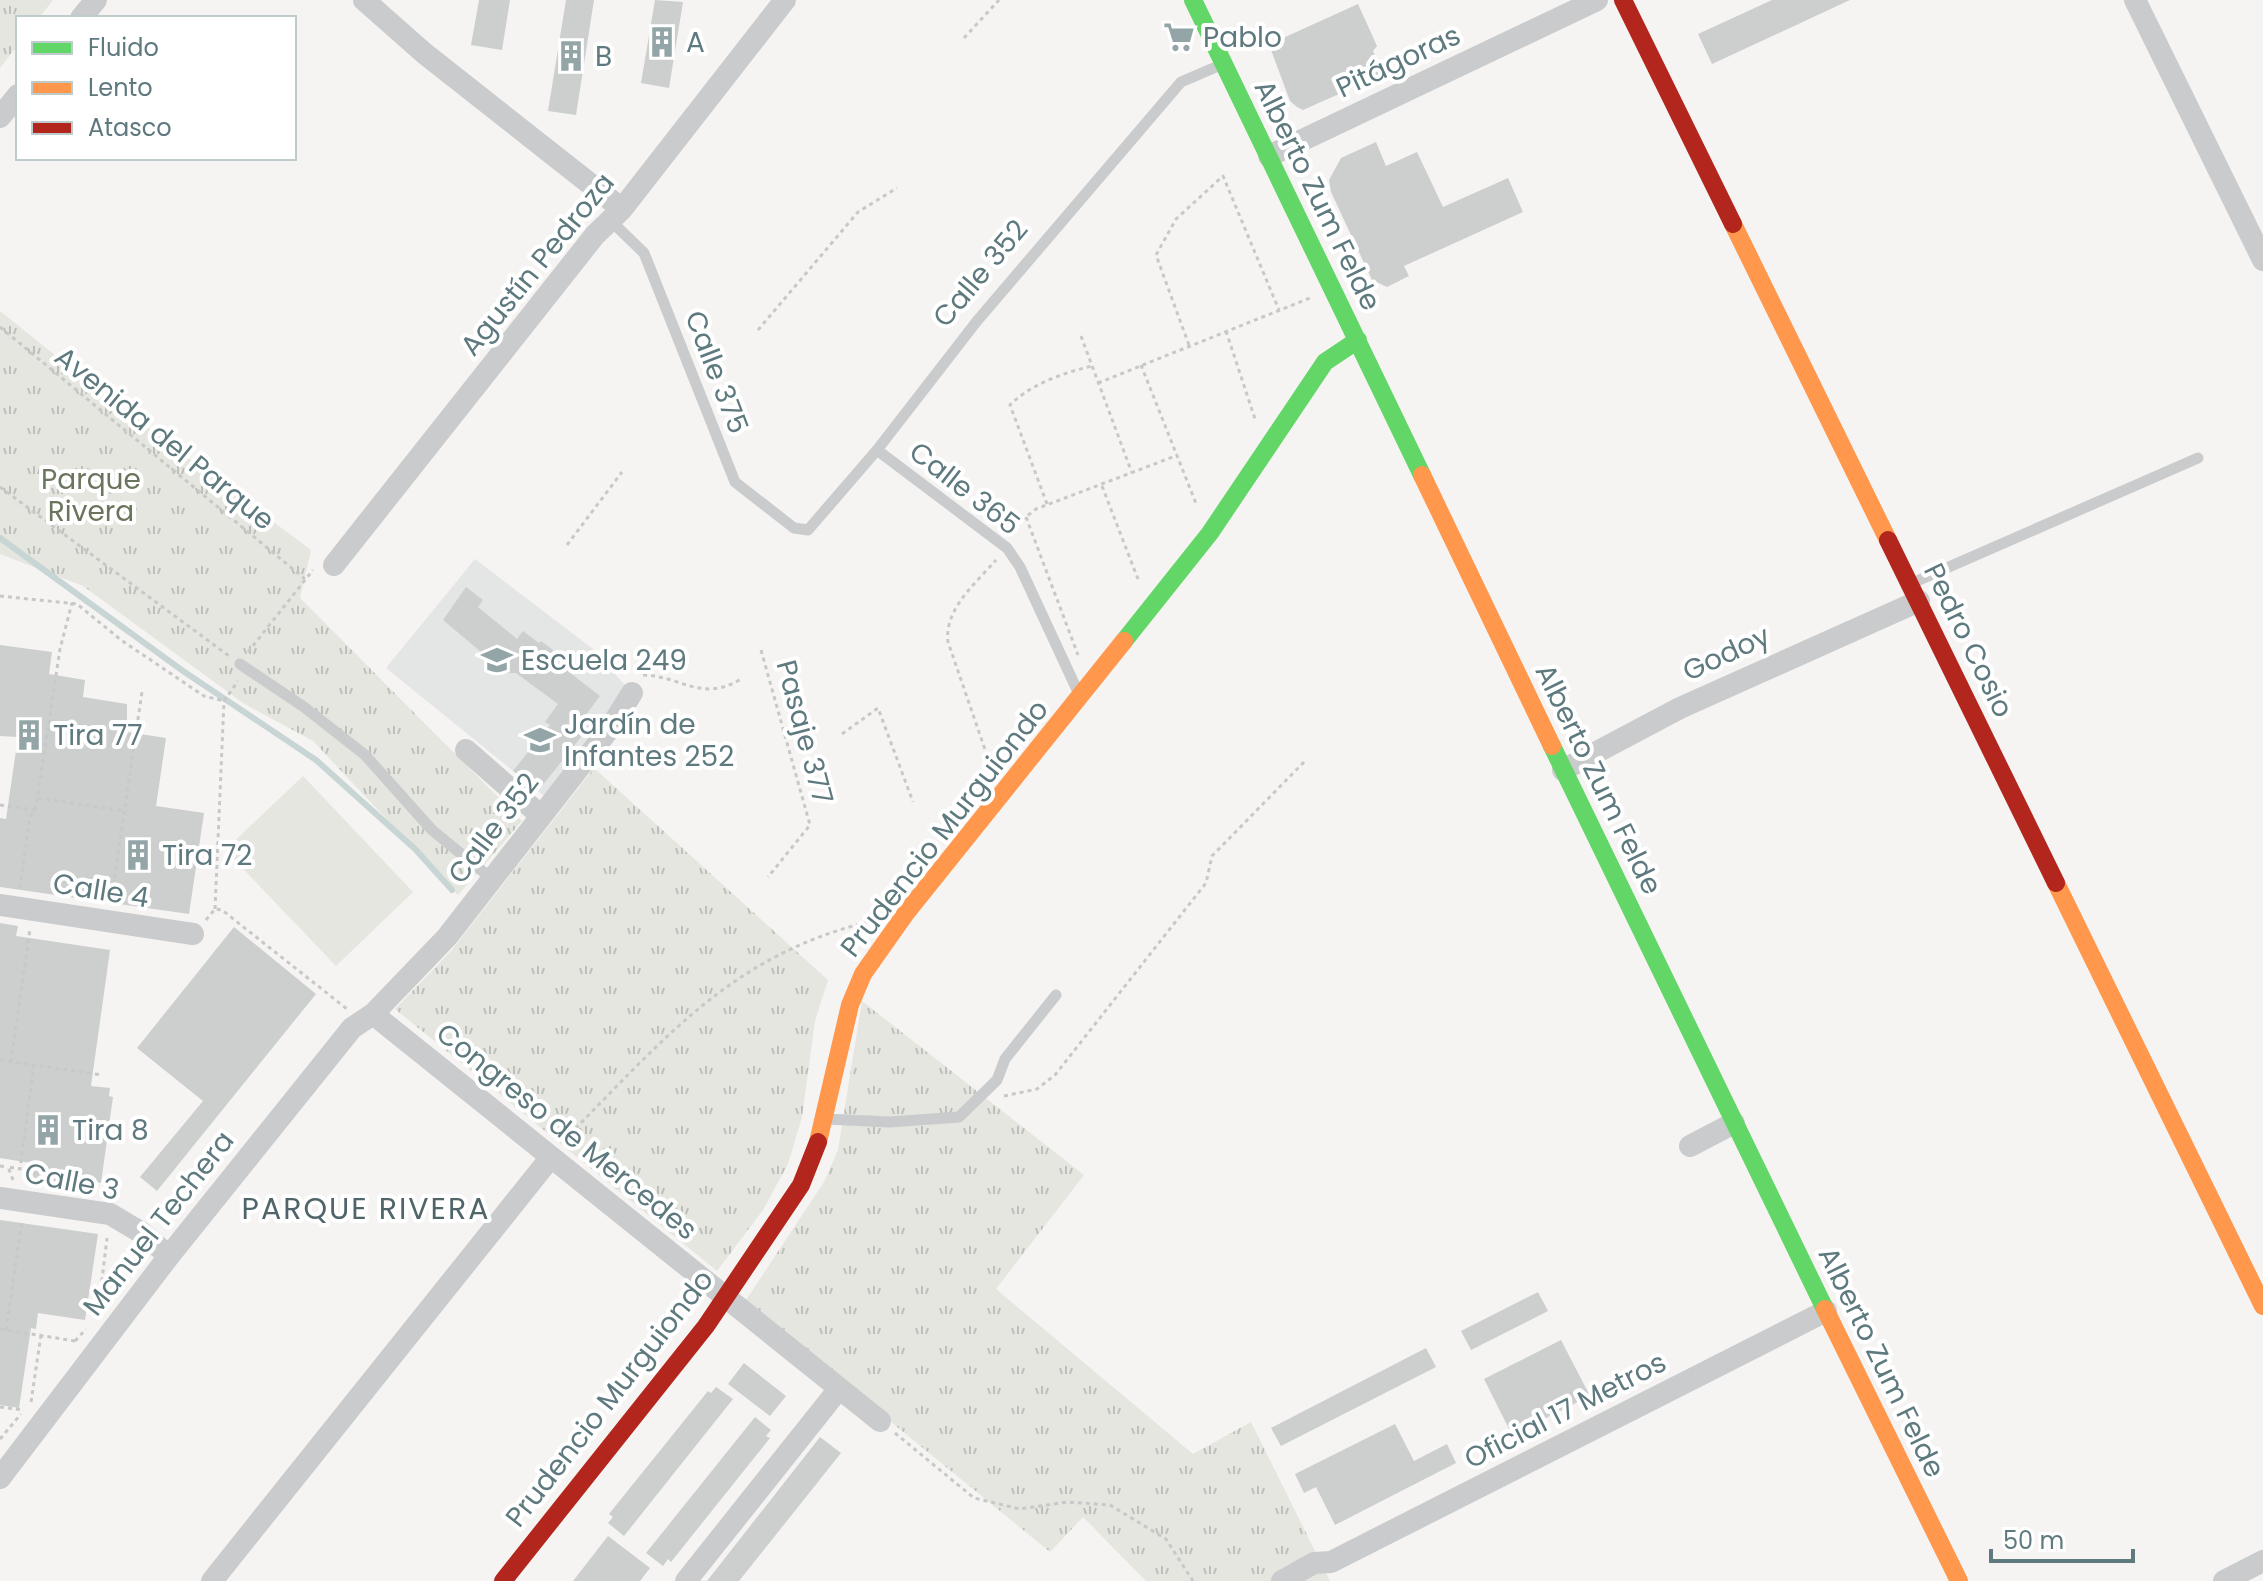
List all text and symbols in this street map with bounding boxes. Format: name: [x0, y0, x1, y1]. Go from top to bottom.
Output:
legend: [16, 16, 296, 160]
street label: Pitágoras: [1330, 16, 1467, 107]
place label: Pablo: [1203, 18, 1282, 57]
supermarket icon: Pablo: [1162, 20, 1196, 54]
place label: A: [686, 23, 705, 62]
building icon: A: [645, 25, 679, 59]
text: Fluido: [88, 31, 159, 64]
place label: B: [595, 37, 612, 76]
building icon: B: [554, 39, 588, 73]
text: Lento: [88, 71, 153, 104]
street label: Alberto Zum Felde: [1245, 73, 1390, 317]
text: Atasco: [88, 111, 172, 144]
street label: Agustín Pedroza: [451, 164, 623, 364]
street label: Calle 352: [924, 211, 1037, 335]
street label: Calle 375: [675, 305, 758, 439]
street label: Avenida del Parque: [47, 337, 283, 539]
street label: Calle 365: [901, 433, 1028, 544]
park label: Parque Rivera: [41, 460, 141, 531]
street label: Pedro Cosio: [1914, 556, 2023, 724]
street label: Godoy: [1676, 616, 1776, 691]
place label: Escuela 249: [521, 641, 687, 680]
school or university icon: Escuela 249: [480, 643, 514, 677]
street label: Pasaje 377: [767, 656, 842, 808]
street label: Alberto Zum Felde: [1526, 657, 1671, 901]
street label: Prudencio Murguiondo: [831, 691, 1057, 965]
place label: Jardín de Infantes 252: [564, 705, 734, 776]
place label: Tira 77: [53, 716, 142, 755]
building icon: Tira 77: [12, 718, 46, 752]
school or university icon: Jardín de Infantes 252: [523, 723, 557, 757]
street label: Calle 352: [439, 765, 548, 892]
place label: Tira 72: [162, 836, 252, 875]
building icon: Tira 72: [121, 838, 155, 872]
street label: Calle 4: [50, 864, 152, 917]
street label: Congreso de Mercedes: [428, 1014, 705, 1249]
place label: Tira 8: [72, 1111, 149, 1150]
building icon: Tira 8: [31, 1113, 65, 1147]
street label: Manuel Techera: [74, 1123, 243, 1324]
street label: Calle 3: [21, 1153, 123, 1210]
district label: PARQUE RIVERA: [242, 1187, 490, 1230]
street label: Alberto Zum Felde: [1809, 1240, 1954, 1484]
street label: Prudencio Murguiondo: [496, 1261, 722, 1535]
street label: Oficial 17 Metros: [1458, 1343, 1673, 1478]
scale bar: [1991, 1513, 2133, 1563]
text: 50 m: [2003, 1524, 2064, 1557]

